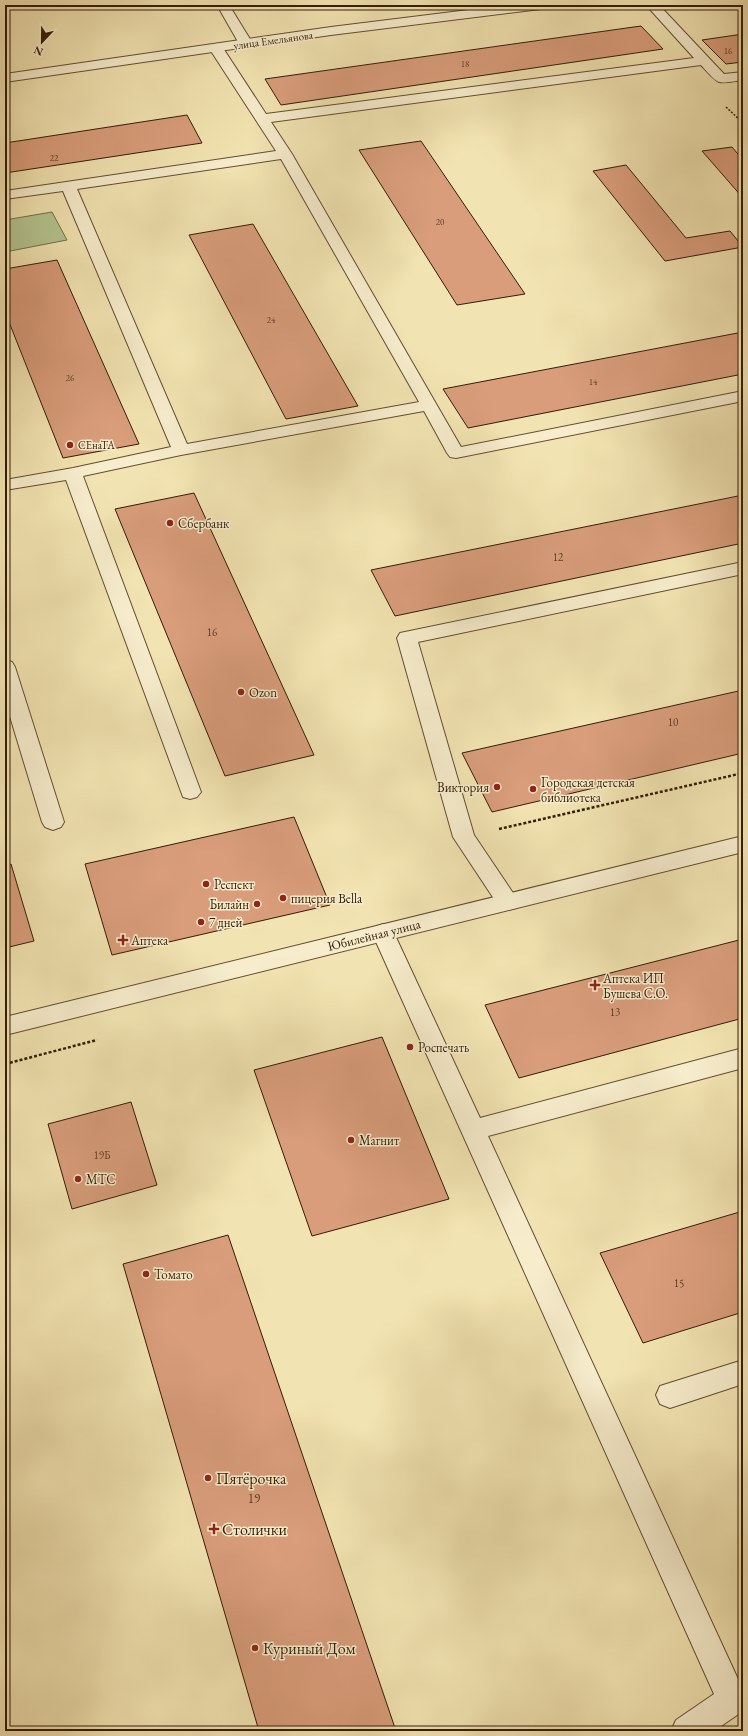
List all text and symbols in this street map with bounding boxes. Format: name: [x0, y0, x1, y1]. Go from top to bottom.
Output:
north arrow: [22, 22, 62, 62]
street label: улица Емельянова: [232, 27, 314, 53]
text: N: [31, 43, 45, 59]
house number: 16: [724, 45, 733, 57]
house number: 18: [461, 58, 469, 70]
house number: 22: [50, 152, 59, 164]
house number: 20: [436, 216, 445, 228]
house number: 24: [267, 314, 276, 326]
house number: 26: [66, 372, 75, 384]
house number: 14: [589, 376, 598, 388]
place label: СЕнаТА: [78, 438, 115, 452]
marker: СЕнаТА: [65, 440, 75, 450]
place label: Сбербанк: [178, 515, 230, 532]
marker: Сбербанк: [165, 518, 175, 528]
house number: 12: [553, 550, 564, 564]
house number: 16: [207, 625, 218, 639]
place label: Ozon: [249, 684, 277, 701]
marker: Ozon: [236, 687, 246, 697]
house number: 10: [668, 715, 678, 729]
place label: Городская детская библиотека: [541, 774, 635, 806]
place label: Виктория: [437, 779, 489, 796]
marker: Виктория: [492, 782, 502, 792]
marker: Городская детская библиотека: [528, 784, 538, 794]
place label: Респект: [214, 876, 254, 893]
marker: Респект: [201, 879, 211, 889]
place label: пицерия Bella: [291, 890, 363, 907]
marker: пицерия Bella: [278, 893, 288, 903]
place label: Билайн: [209, 896, 249, 913]
marker: Билайн: [252, 899, 262, 909]
place label: 7 дней: [209, 914, 243, 931]
street label: Юбилейная улица: [326, 915, 423, 955]
marker: 7 дней: [196, 917, 206, 927]
place label: Аптека: [130, 932, 169, 949]
marker: Аптека: [118, 935, 128, 945]
place label: Аптека ИП Бушева С.О.: [602, 970, 668, 1002]
marker: Аптека ИП Бушева С.О.: [590, 980, 600, 990]
house number: 13: [610, 1005, 620, 1019]
place label: Роспечать: [418, 1039, 469, 1056]
marker: Роспечать: [405, 1042, 415, 1052]
place label: Магнит: [359, 1132, 400, 1149]
marker: Магнит: [346, 1135, 356, 1145]
house number: 19Б: [93, 1148, 111, 1162]
place label: МТС: [86, 1171, 115, 1188]
marker: МТС: [73, 1174, 83, 1184]
place label: Томато: [154, 1266, 193, 1283]
marker: Томато: [141, 1269, 151, 1279]
house number: 15: [674, 1276, 684, 1290]
place label: Пятёрочка: [216, 1468, 287, 1489]
marker: Пятёрочка: [203, 1473, 213, 1483]
house number: 19: [248, 1490, 261, 1507]
place label: Столички: [222, 1519, 287, 1540]
marker: Столички: [209, 1524, 219, 1534]
place label: Куриный Дом: [263, 1638, 356, 1659]
marker: Куриный Дом: [250, 1643, 260, 1653]

